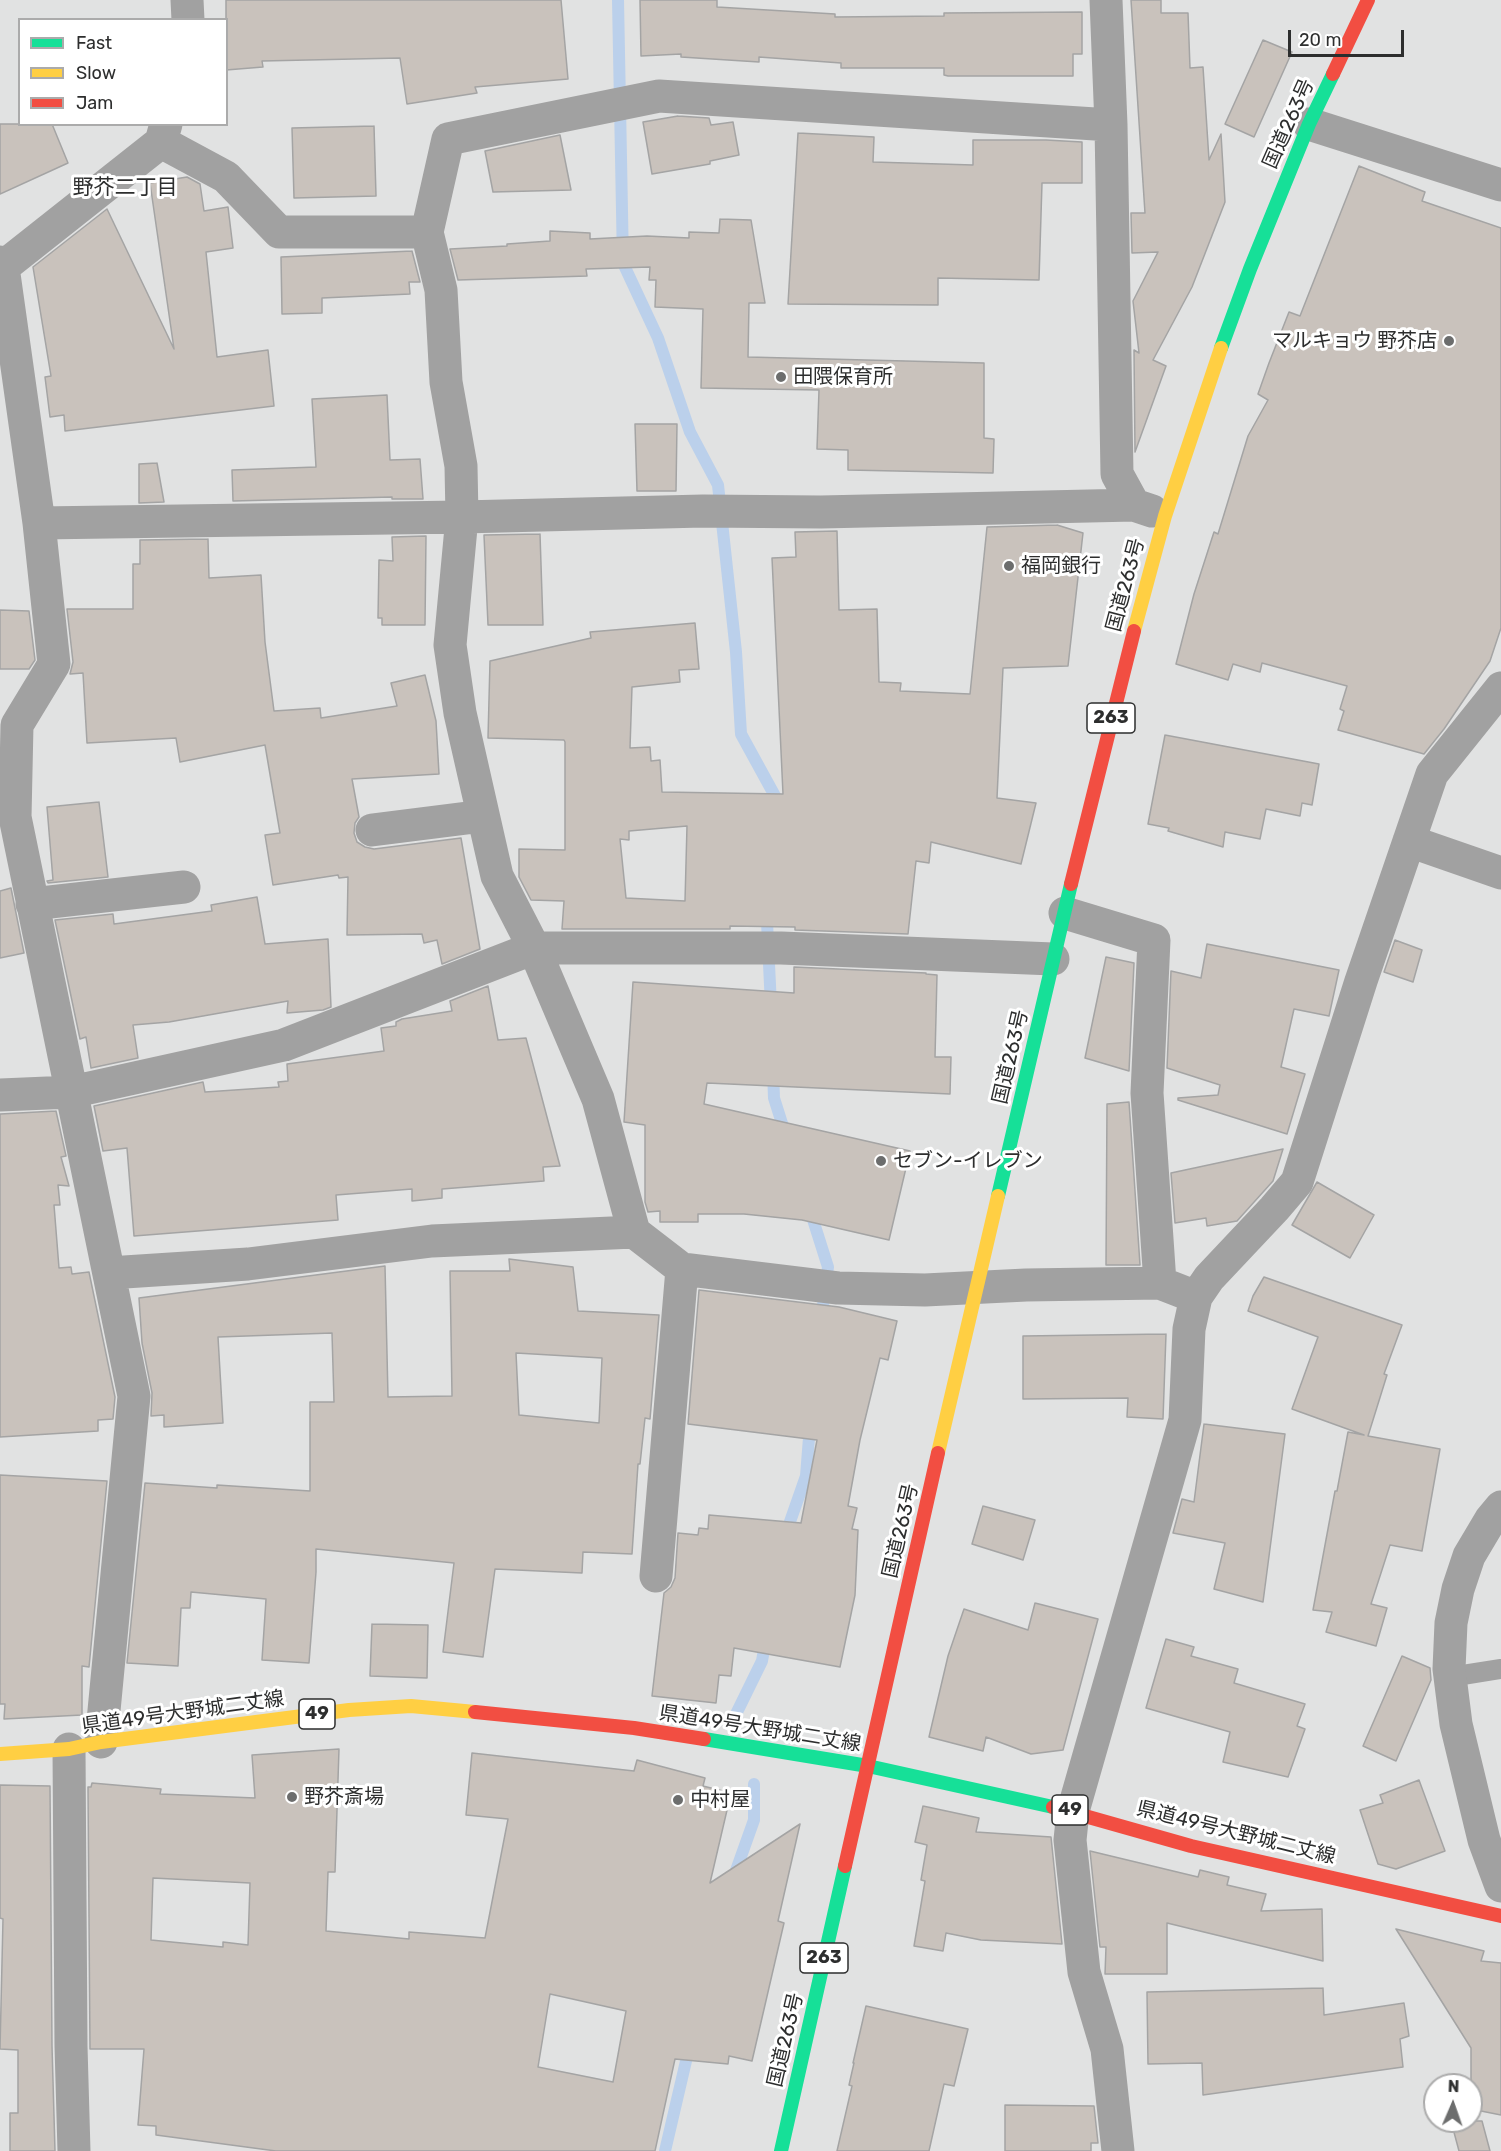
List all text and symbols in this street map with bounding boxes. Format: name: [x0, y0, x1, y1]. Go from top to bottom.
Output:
legend: [18, 18, 228, 126]
scale bar: [1291, 18, 1406, 56]
text: 20 m: [1299, 29, 1341, 51]
text: Fast: [76, 32, 112, 54]
text: Slow: [76, 62, 116, 84]
street label: 国道263号: [1259, 75, 1319, 173]
text: Jam: [76, 92, 113, 114]
district label: 野芥二丁目: [73, 175, 177, 201]
place label: マルキョウ 野芥店: [1272, 329, 1437, 353]
marker: マルキョウ 野芥店: [1442, 334, 1456, 348]
place label: 田隈保育所: [793, 365, 893, 389]
marker: 田隈保育所: [774, 370, 788, 384]
street label: 国道263号: [1102, 536, 1150, 634]
place label: 福岡銀行: [1021, 554, 1101, 578]
marker: 福岡銀行: [1002, 559, 1016, 573]
road number: 263: [1087, 703, 1135, 733]
street label: 国道263号: [989, 1008, 1033, 1106]
place label: セブン-イレブン: [893, 1149, 1043, 1173]
marker: セブン-イレブン: [874, 1154, 888, 1168]
street label: 国道263号: [879, 1482, 923, 1580]
street label: 県道49号大野城二丈線: [80, 1687, 286, 1739]
road number: 49: [299, 1699, 335, 1729]
street label: 県道49号大野城二丈線: [657, 1701, 863, 1757]
place label: 野芥斎場: [304, 1785, 384, 1809]
place label: 中村屋: [690, 1788, 750, 1812]
marker: 野芥斎場: [285, 1790, 299, 1804]
marker: 中村屋: [671, 1793, 685, 1807]
road number: 49: [1052, 1795, 1088, 1825]
street label: 県道49号大野城二丈線: [1134, 1797, 1338, 1869]
road number: 263: [800, 1943, 848, 1973]
street label: 国道263号: [764, 1991, 808, 2089]
north arrow: [1423, 2073, 1483, 2133]
text: N: [1447, 2077, 1460, 2096]

